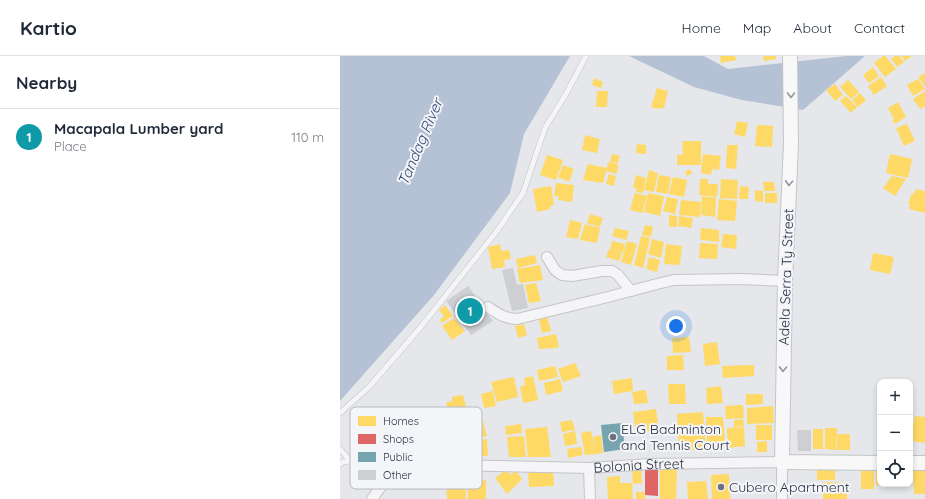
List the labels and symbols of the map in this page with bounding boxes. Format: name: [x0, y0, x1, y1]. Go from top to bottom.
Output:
one-way arrow: [787, 92, 795, 98]
water label: Tandag River: [393, 94, 448, 188]
one-way arrow: [785, 180, 793, 186]
street label: Adela Serra Ty Street: [775, 208, 797, 346]
pin: 1: [457, 296, 483, 326]
your location: [666, 316, 686, 336]
one-way arrow: [779, 366, 787, 372]
legend: [350, 407, 482, 489]
text: Homes: [383, 414, 419, 428]
place label: ELG Badminton and Tennis Court: [621, 420, 730, 454]
text: Shops: [383, 432, 414, 446]
marker: ELG Badminton and Tennis Court: [608, 432, 618, 442]
text: Public: [383, 450, 413, 464]
street label: Bolonia Street: [593, 454, 685, 477]
text: Other: [383, 468, 413, 482]
place label: Cubero Apartment: [729, 478, 850, 496]
marker: Cubero Apartment: [716, 482, 726, 492]

